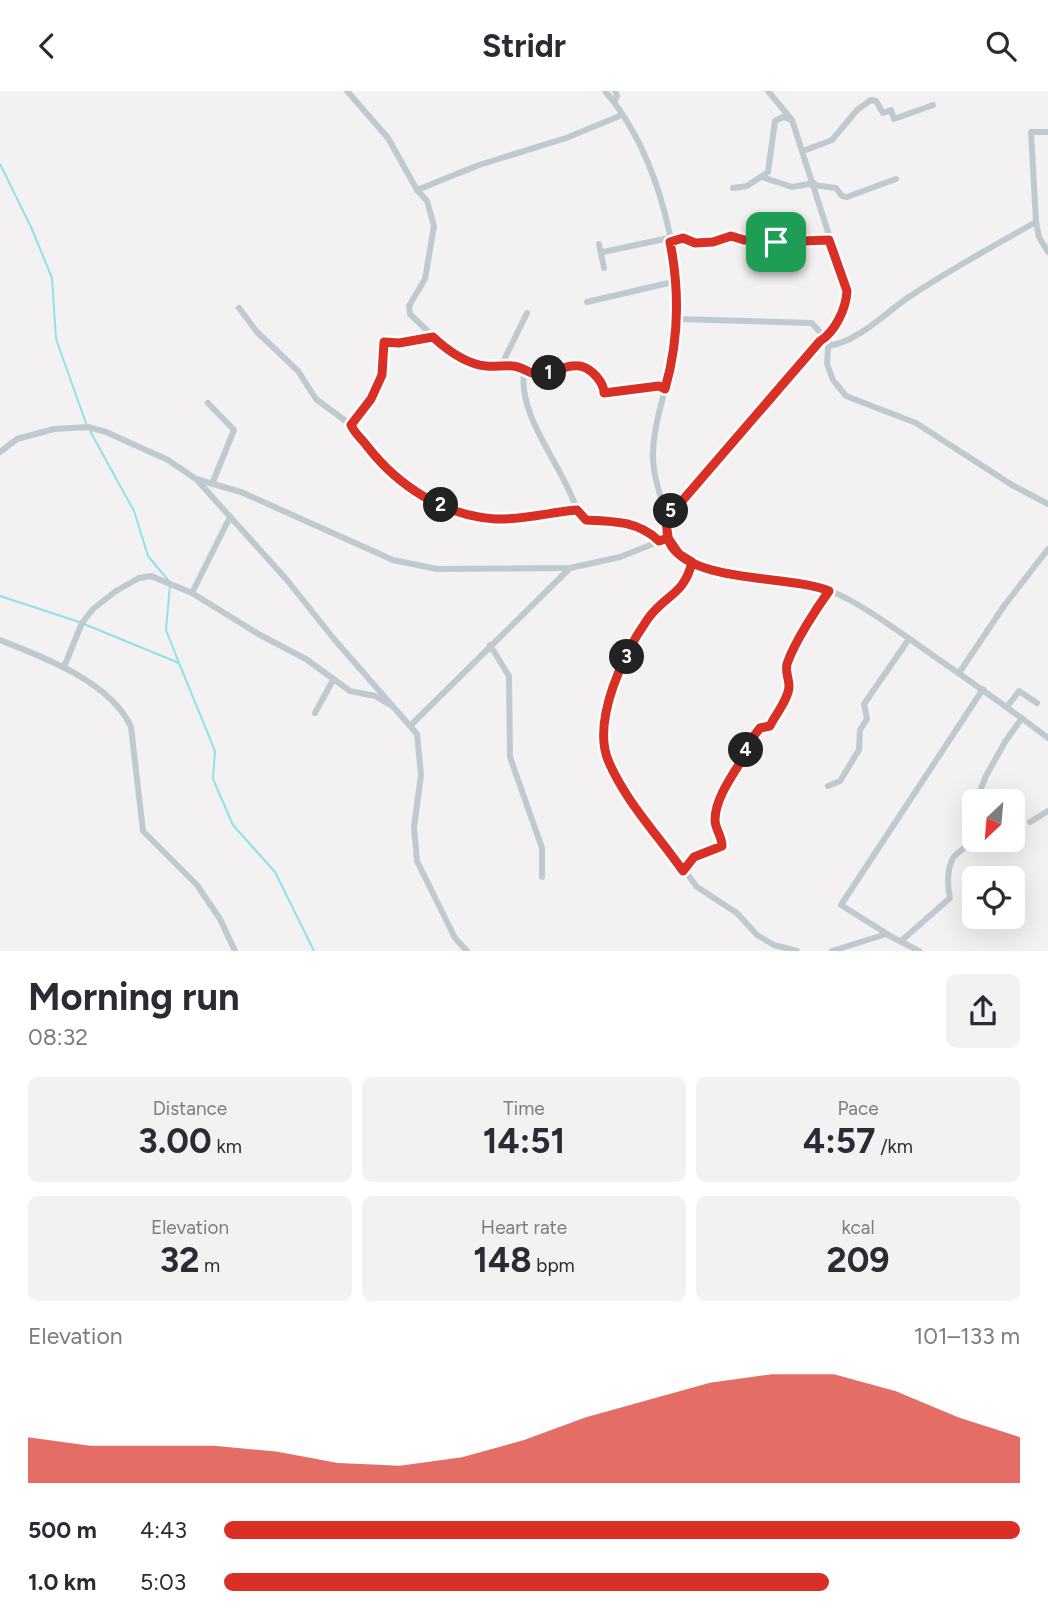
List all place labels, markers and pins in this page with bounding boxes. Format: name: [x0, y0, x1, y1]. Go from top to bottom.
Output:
pin: [746, 212, 806, 272]
pin: 1: [532, 355, 566, 391]
pin: 2: [424, 487, 458, 523]
pin: 5: [654, 493, 688, 529]
pin: 3: [610, 639, 644, 675]
pin: 4: [728, 733, 764, 767]

